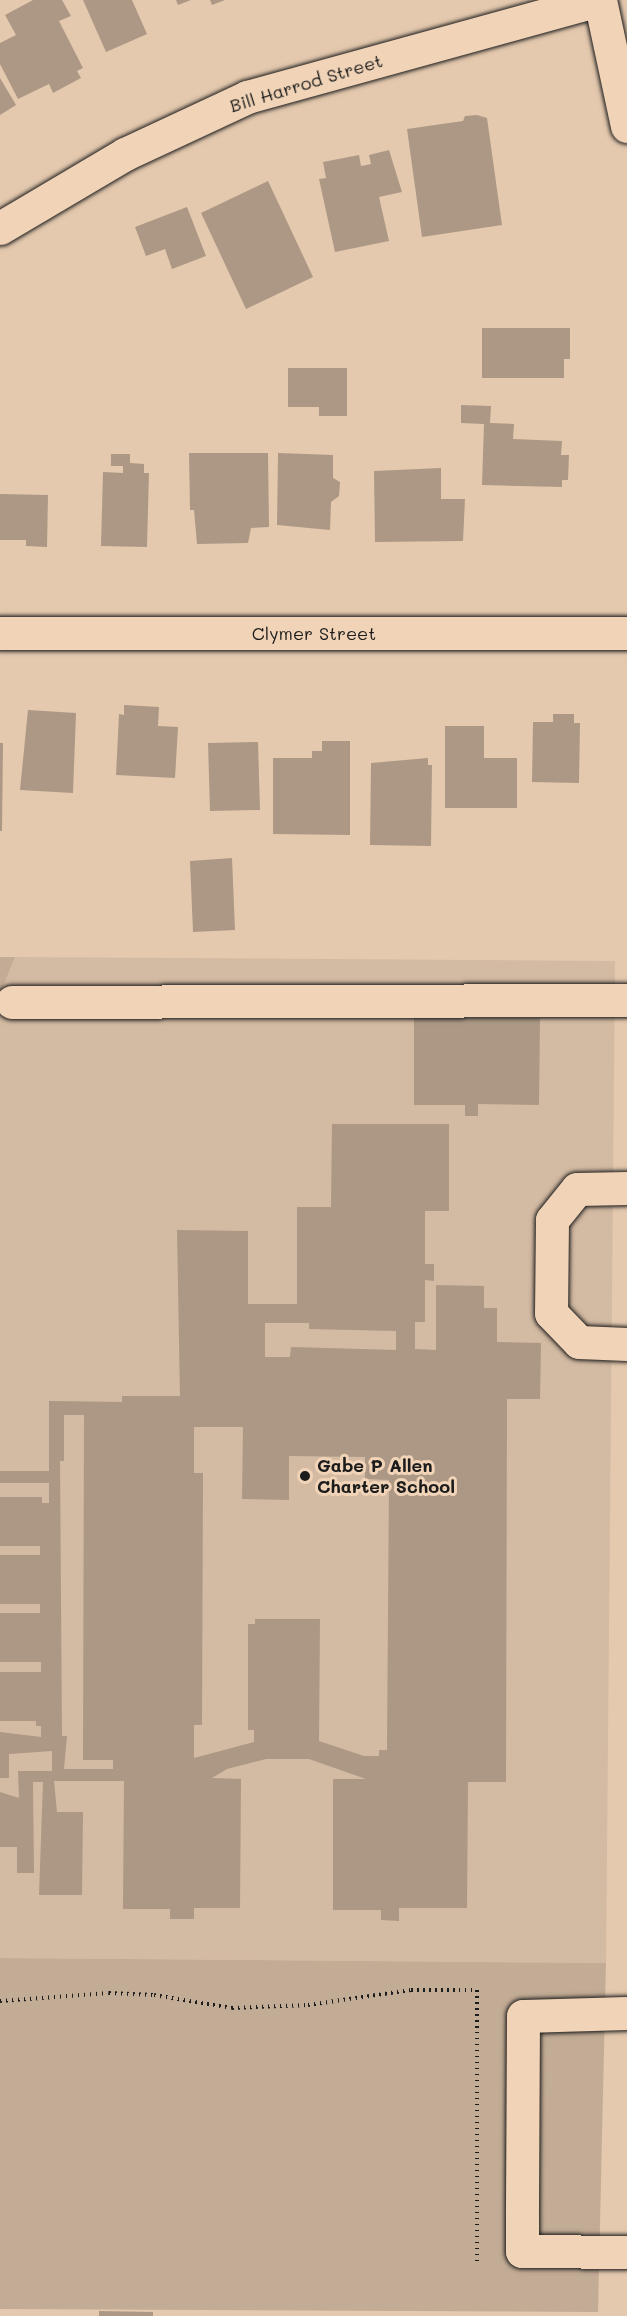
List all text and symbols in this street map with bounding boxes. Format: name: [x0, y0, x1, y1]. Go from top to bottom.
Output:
street label: Bill Harrod Street: [227, 49, 385, 117]
street label: Clymer Street: [252, 622, 376, 644]
place label: Gabe P Allen Charter School: [317, 1455, 455, 1498]
marker: Gabe P Allen Charter School: [298, 1469, 312, 1483]

